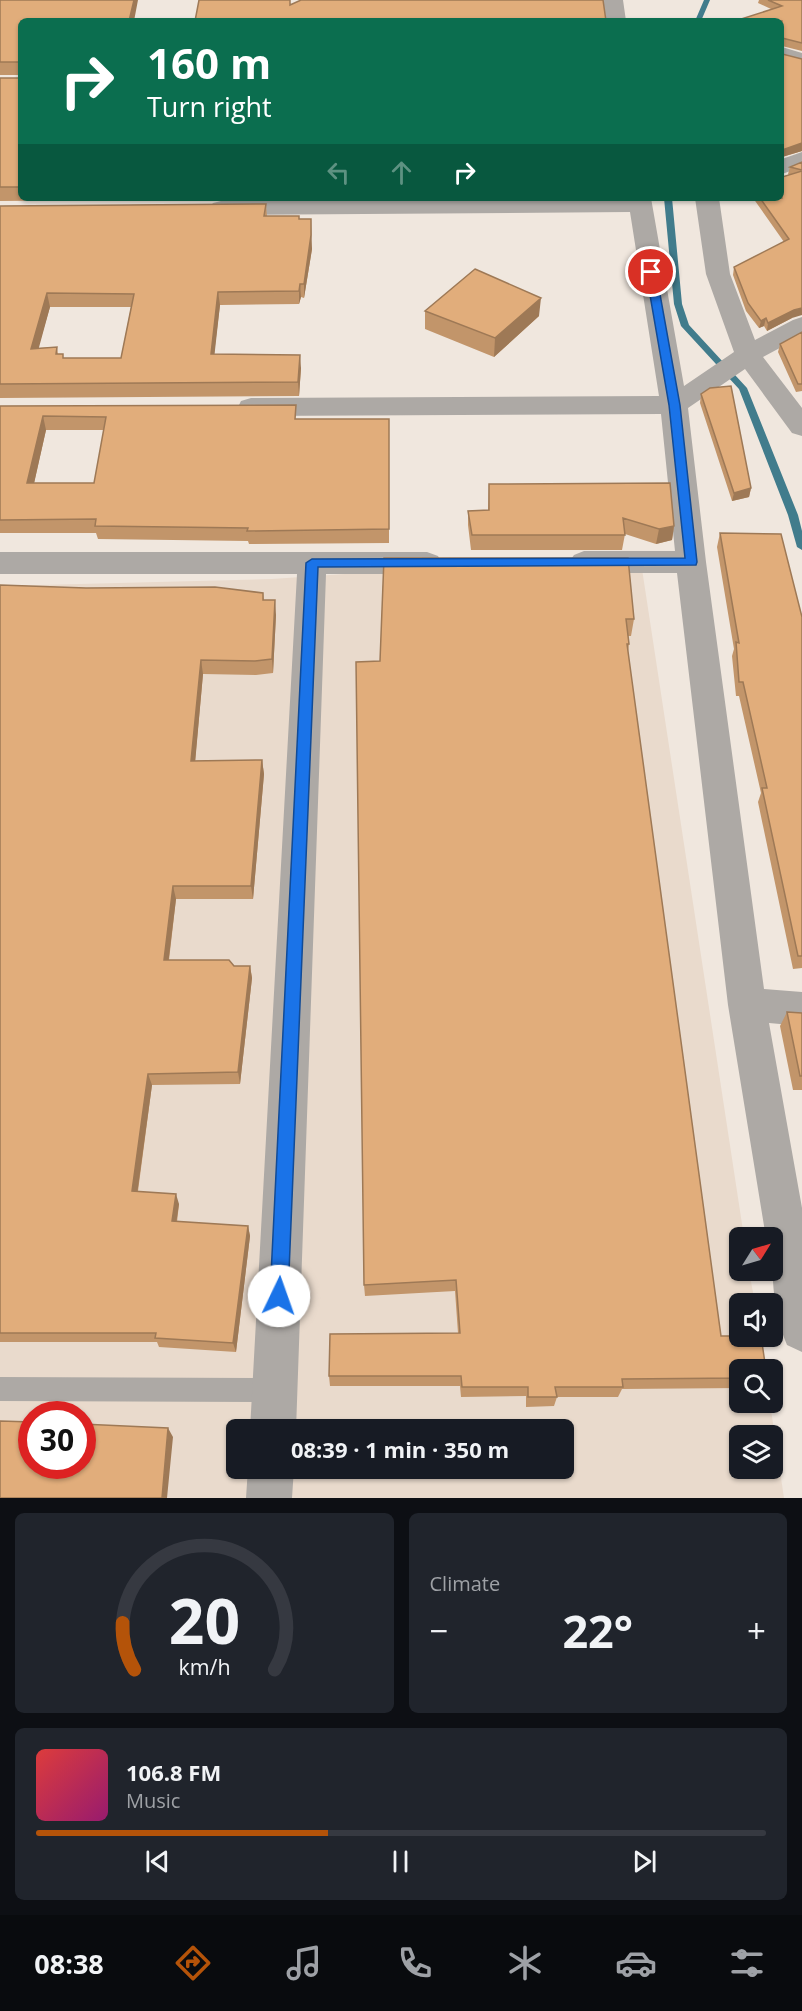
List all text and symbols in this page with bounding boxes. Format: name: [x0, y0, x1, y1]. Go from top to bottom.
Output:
text: 160 m: [147, 34, 271, 91]
icon: right: [48, 42, 126, 120]
text: Turn right: [147, 88, 272, 125]
icon: left: [322, 156, 355, 189]
icon: ahead: [385, 156, 418, 189]
icon: right: [448, 156, 481, 189]
pin: [625, 246, 676, 297]
icon: arrive: [634, 255, 667, 288]
north arrow: [729, 1227, 783, 1281]
map controls: [729, 1227, 783, 1479]
position arrow: [247, 1264, 311, 1328]
button: sound: [729, 1293, 783, 1347]
button: search: [729, 1359, 783, 1413]
speed limit sign: 30: [18, 1401, 96, 1479]
button: layers: [729, 1425, 783, 1479]
text: 08:39 · 1 min · 350 m: [291, 1434, 509, 1464]
text: Climate: [430, 1570, 500, 1597]
text: 20: [169, 1577, 240, 1662]
text: 22°: [562, 1600, 633, 1661]
text: −: [430, 1608, 448, 1653]
text: +: [747, 1608, 766, 1653]
text: km/h: [178, 1652, 230, 1681]
text: 106.8 FM: [126, 1757, 221, 1787]
text: Music: [126, 1787, 180, 1814]
icon: previous: [141, 1845, 174, 1878]
icon: pause: [384, 1845, 417, 1878]
icon: next: [628, 1845, 661, 1878]
icon: directions: [172, 1942, 214, 1984]
icon: music: [283, 1942, 325, 1984]
icon: phone: [394, 1942, 436, 1984]
icon: climate: [504, 1942, 546, 1984]
icon: car: [615, 1942, 657, 1984]
icon: filters: [726, 1942, 768, 1984]
text: 08:38: [34, 1945, 104, 1982]

